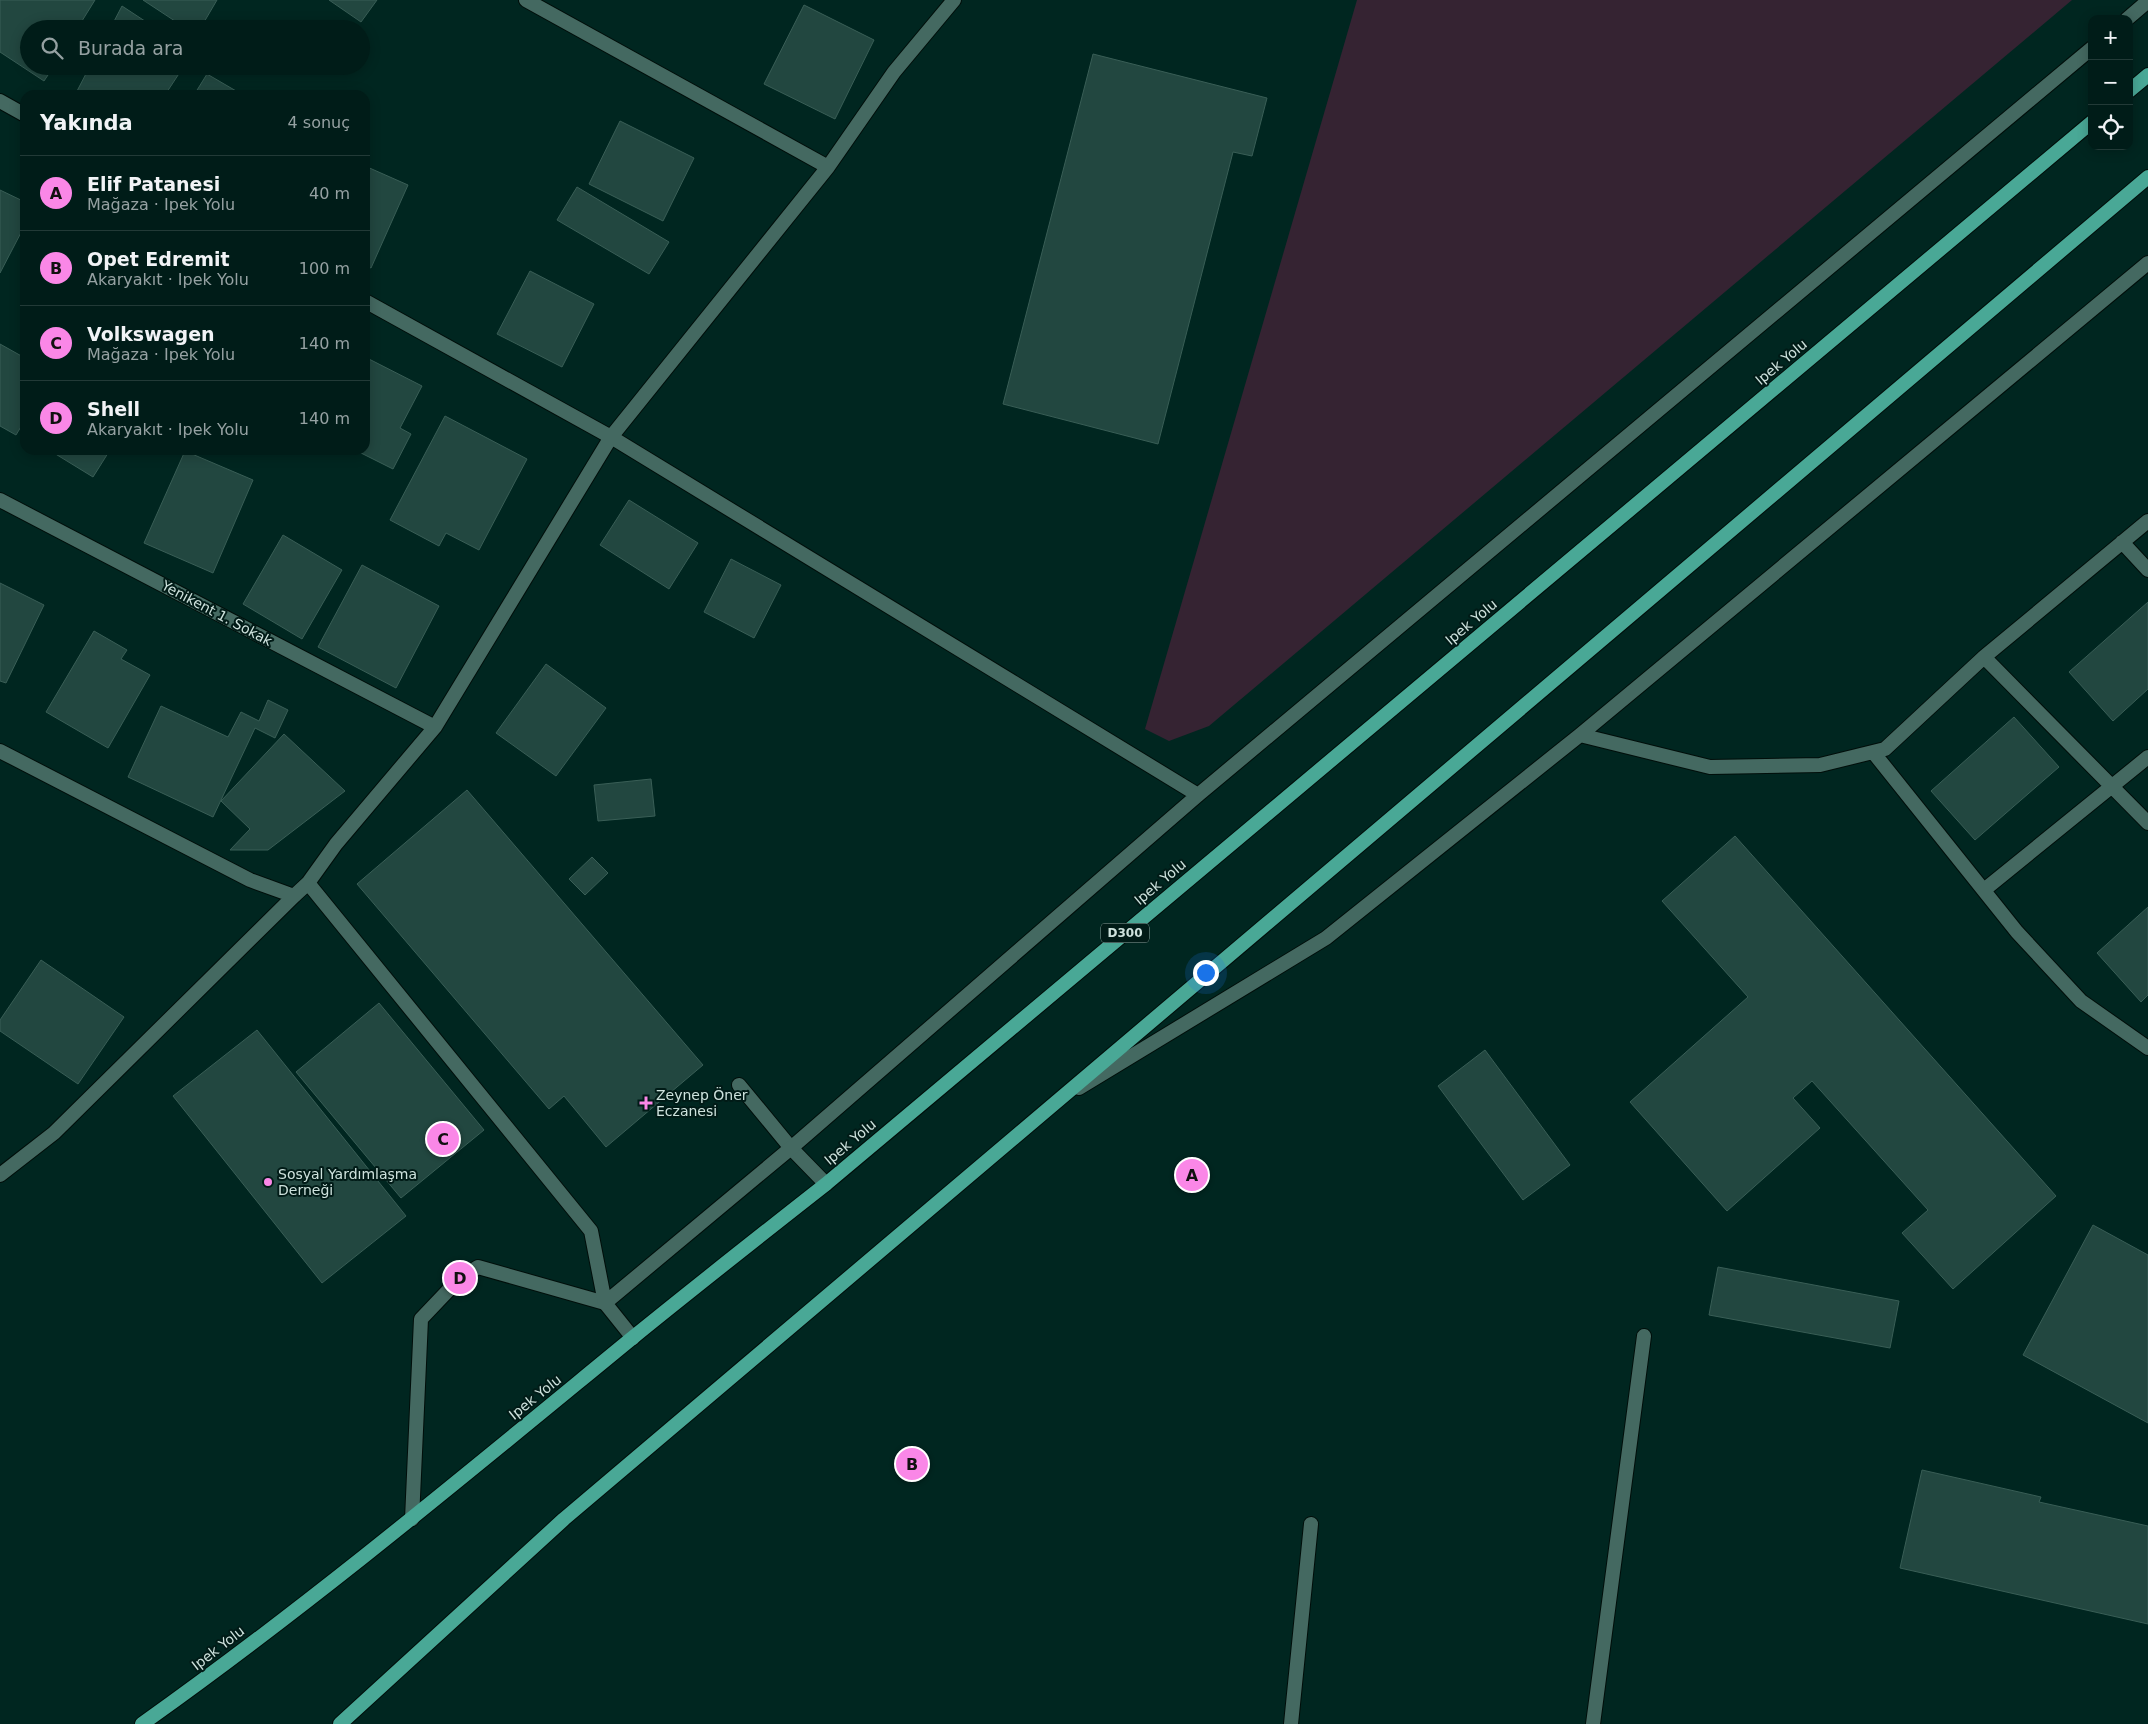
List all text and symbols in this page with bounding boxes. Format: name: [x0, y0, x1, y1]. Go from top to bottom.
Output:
map controls: [2088, 15, 2133, 150]
button: +: [2088, 15, 2133, 60]
search box: [20, 20, 370, 75]
icon: search: [38, 34, 66, 62]
text: Burada ara: [78, 37, 183, 59]
button: −: [2088, 60, 2133, 105]
button: locate: [2088, 105, 2133, 150]
text: Yakında: [40, 111, 133, 135]
text: 4 sonuç: [288, 113, 350, 132]
text: Elif Patanesi: [87, 173, 220, 195]
text: A: [50, 184, 62, 203]
text: 40 m: [309, 184, 350, 203]
text: Mağaza · Ipek Yolu: [87, 195, 235, 214]
text: Opet Edremit: [87, 248, 230, 270]
text: B: [50, 259, 62, 278]
text: 100 m: [299, 259, 350, 278]
text: Akaryakıt · Ipek Yolu: [87, 270, 249, 289]
text: Volkswagen: [87, 323, 215, 345]
text: C: [50, 334, 62, 353]
text: 140 m: [299, 334, 350, 353]
street label: Ipek Yolu: [1752, 336, 1810, 388]
text: Mağaza · Ipek Yolu: [87, 345, 235, 364]
text: Shell: [87, 398, 140, 420]
text: D: [49, 409, 63, 428]
text: 140 m: [299, 409, 350, 428]
text: Akaryakıt · Ipek Yolu: [87, 420, 249, 439]
street label: Yenikent 1. Sokak: [158, 577, 276, 649]
street label: Ipek Yolu: [1442, 596, 1500, 648]
street label: Ipek Yolu: [1131, 856, 1189, 908]
road number: D300: [1101, 924, 1149, 942]
your location: [1193, 960, 1219, 986]
place label: Zeynep Öner Eczanesi: [656, 1086, 748, 1119]
marker: Zeynep Öner Eczanesi: [640, 1097, 652, 1109]
street label: Ipek Yolu: [821, 1116, 879, 1168]
pin: C: [427, 1120, 459, 1158]
pin: A: [1176, 1156, 1208, 1194]
place label: Sosyal Yardımlaşma Derneği: [278, 1166, 417, 1198]
marker: Sosyal Yardımlaşma Derneği: [262, 1176, 274, 1188]
pin: D: [444, 1259, 476, 1297]
street label: Ipek Yolu: [506, 1371, 564, 1423]
pin: B: [896, 1445, 928, 1483]
street label: Ipek Yolu: [189, 1623, 247, 1673]

